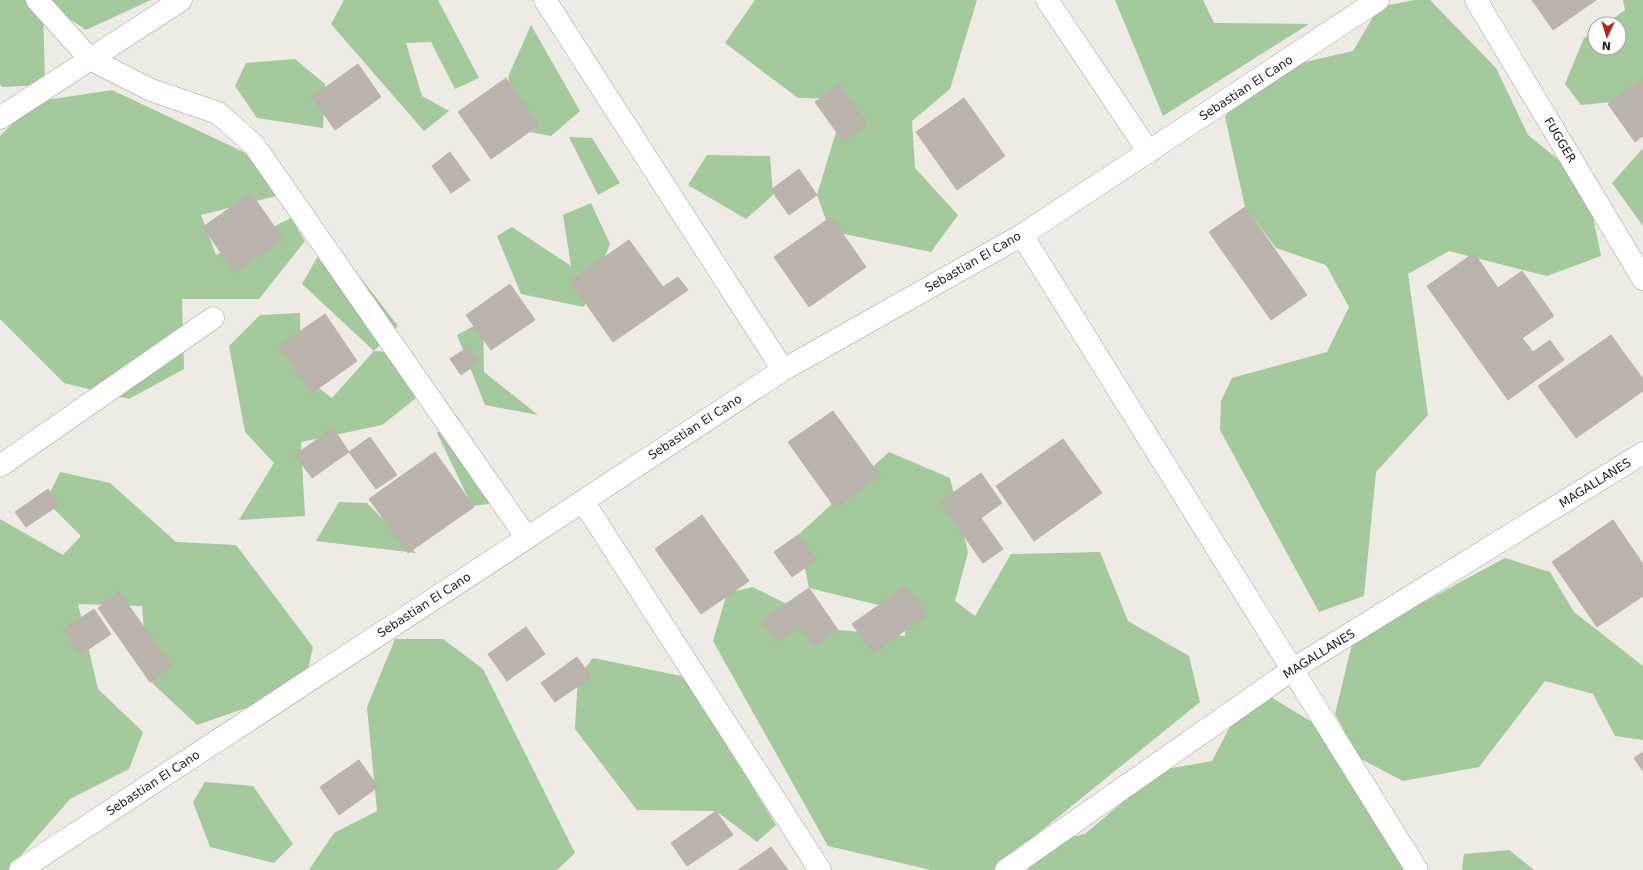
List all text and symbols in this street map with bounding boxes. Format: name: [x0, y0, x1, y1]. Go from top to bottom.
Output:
north arrow: [1587, 16, 1627, 56]
text: N: [1601, 39, 1611, 52]
street label: Sebastian El Cano: [1197, 53, 1295, 123]
street label: FUGGER: [1541, 115, 1579, 165]
street label: Sebastian El Cano: [923, 229, 1023, 295]
street label: Sebastian El Cano: [646, 392, 744, 462]
street label: MAGALLANES: [1557, 455, 1633, 511]
street label: Sebastian El Cano: [375, 570, 473, 640]
street label: MAGALLANES: [1281, 626, 1357, 682]
street label: Sebastian El Cano: [104, 748, 202, 818]

